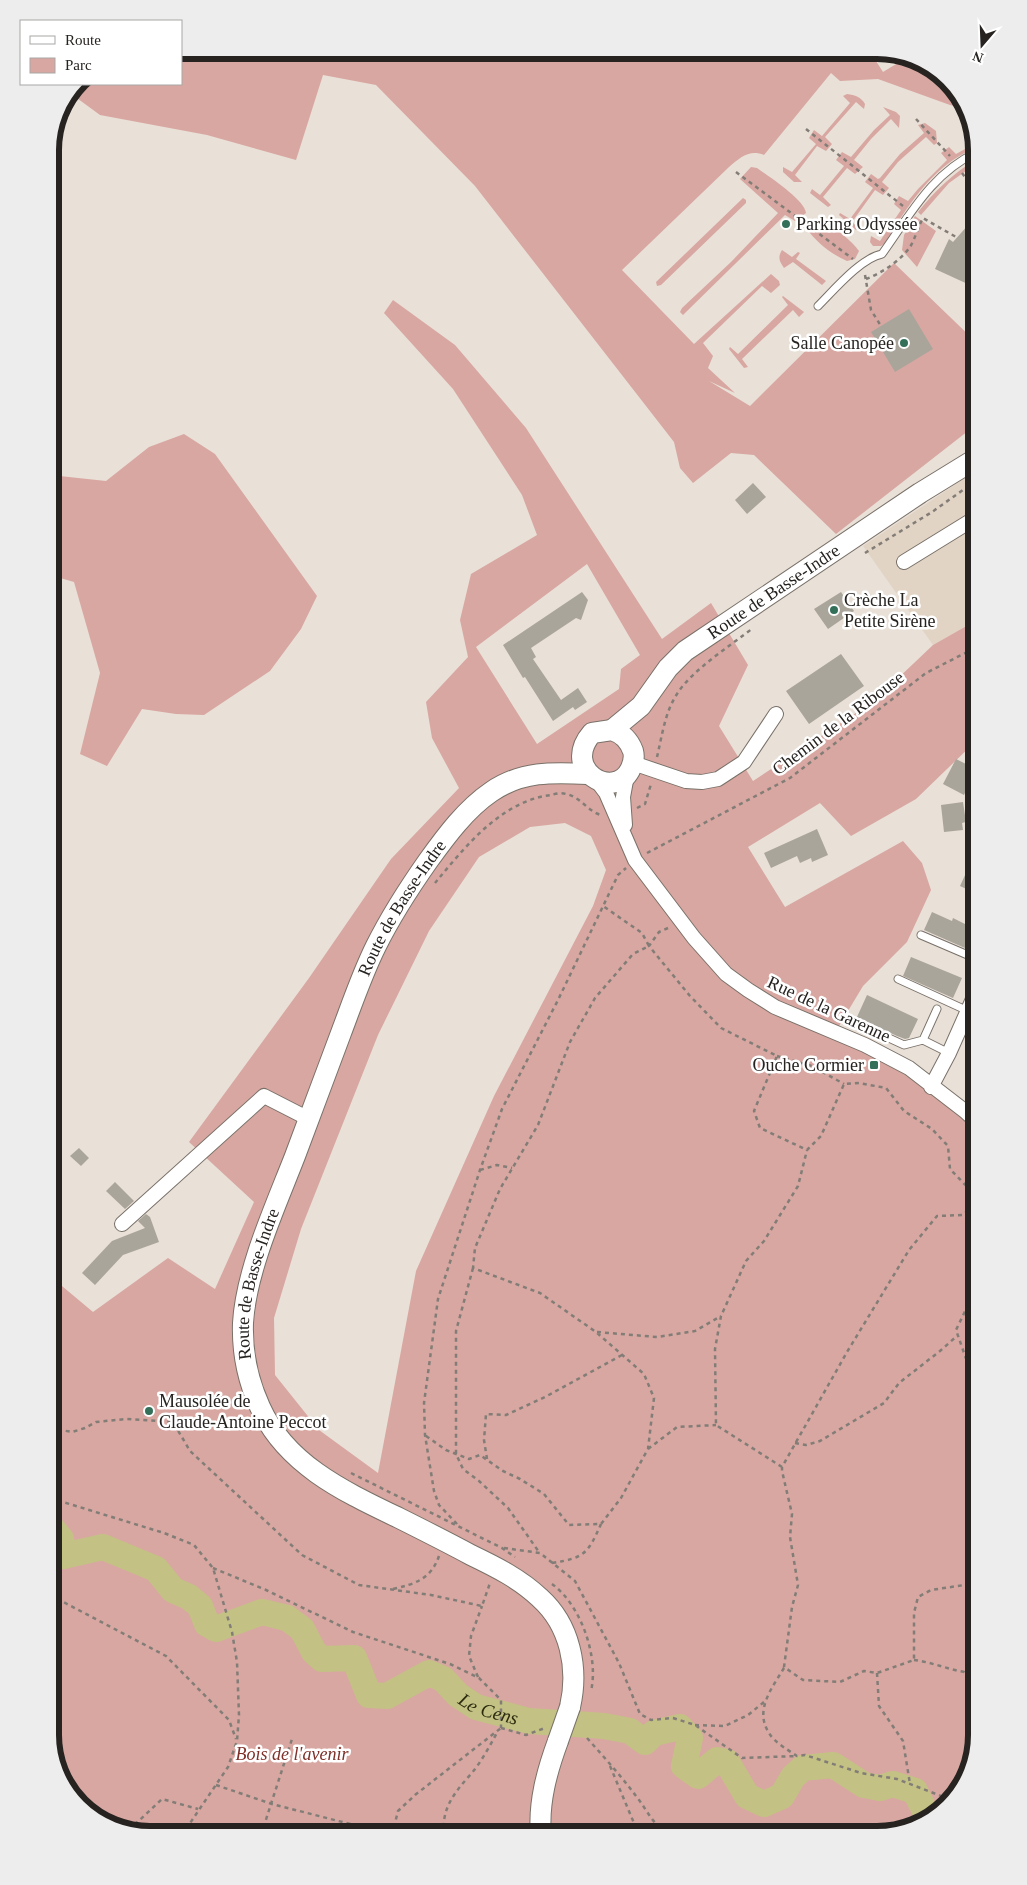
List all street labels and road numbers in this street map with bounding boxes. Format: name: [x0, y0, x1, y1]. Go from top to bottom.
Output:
street label: Route de Basse-Indre: [704, 540, 843, 643]
street label: Chemin de la Ribouse: [768, 667, 908, 779]
street label: Route de Basse-Indre: [354, 836, 450, 979]
street label: Rue de la Garenne: [764, 972, 894, 1046]
street label: Route de Basse-Indre: [233, 1206, 283, 1361]

